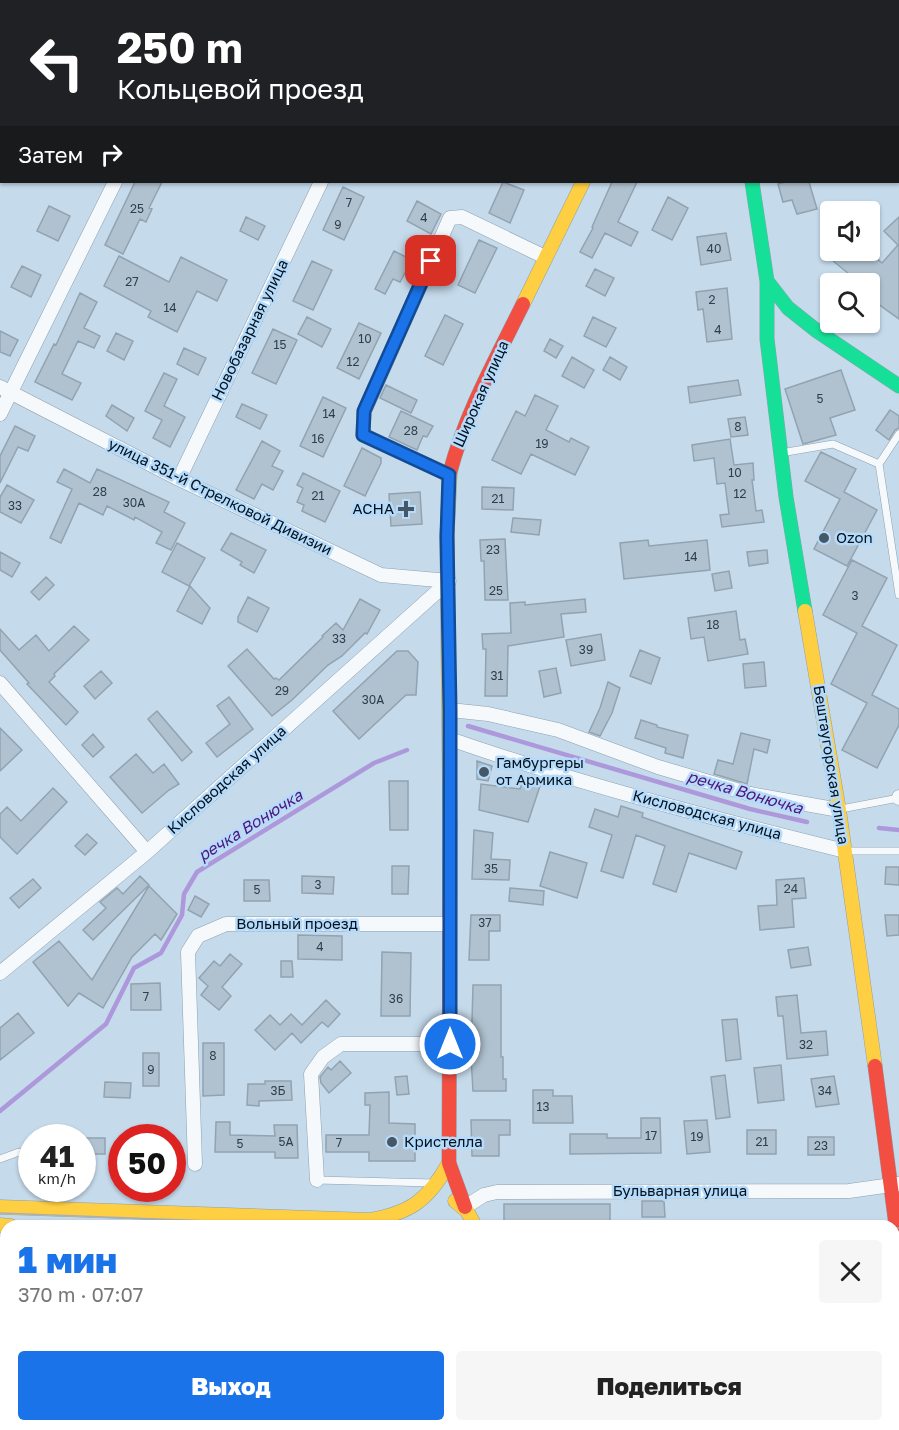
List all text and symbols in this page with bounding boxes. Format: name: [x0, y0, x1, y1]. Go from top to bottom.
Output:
text: 250 m: [117, 22, 243, 72]
icon: left: [18, 24, 96, 102]
text: Кольцевой проезд: [117, 73, 364, 105]
icon: right: [95, 138, 128, 171]
text: Затем: [18, 141, 83, 168]
house number: 7: [346, 195, 352, 210]
house number: 25: [130, 201, 144, 216]
map controls: [820, 201, 880, 333]
button: sound: [820, 201, 880, 261]
house number: 4: [420, 210, 428, 225]
house number: 9: [334, 217, 342, 232]
pin: [405, 235, 456, 286]
house number: 40: [707, 241, 721, 256]
icon: arrive: [414, 244, 447, 277]
street label: Новобазарная улица: [207, 256, 291, 403]
button: search: [820, 273, 880, 333]
house number: 27: [125, 274, 139, 289]
house number: 2: [709, 292, 716, 307]
house number: 14: [163, 300, 177, 315]
house number: 4: [714, 322, 722, 337]
house number: 10: [358, 331, 372, 346]
house number: 15: [274, 337, 286, 352]
street label: Широкая улица: [448, 337, 512, 450]
house number: 12: [347, 354, 359, 369]
house number: 5: [817, 391, 824, 406]
house number: 14: [322, 406, 336, 421]
house number: 8: [734, 419, 742, 434]
house number: 28: [404, 423, 418, 438]
house number: 16: [311, 431, 325, 446]
street label: улица 351-й Стрелковой Дивизии: [106, 434, 335, 558]
house number: 19: [535, 436, 549, 451]
house number: 10: [728, 465, 742, 480]
house number: 28: [93, 484, 107, 499]
house number: 12: [734, 486, 746, 501]
house number: 21: [312, 488, 325, 503]
house number: 21: [492, 491, 505, 506]
house number: 30А: [123, 495, 145, 510]
house number: 33: [8, 498, 22, 513]
place label: АСНА: [353, 499, 394, 517]
marker: АСНА: [399, 502, 413, 516]
place label: Ozon: [836, 528, 873, 546]
marker: Ozon: [817, 531, 831, 545]
house number: 23: [486, 542, 500, 557]
house number: 14: [684, 549, 698, 564]
house number: 25: [489, 583, 503, 598]
house number: 3: [851, 588, 859, 603]
house number: 18: [706, 617, 720, 632]
house number: 33: [332, 631, 346, 646]
house number: 39: [579, 642, 593, 657]
house number: 31: [491, 668, 504, 683]
house number: 29: [275, 683, 289, 698]
street label: Бештаугорская улица: [811, 684, 853, 846]
house number: 30А: [362, 692, 384, 707]
street label: Кисловодская улица: [163, 721, 289, 837]
place label: Гамбургеры от Армика: [496, 753, 584, 788]
marker: Гамбургеры от Армика: [477, 765, 491, 779]
water label: речка Вонючка: [685, 766, 806, 818]
water label: речка Вонючка: [194, 784, 307, 865]
street label: Кисловодская улица: [631, 785, 784, 843]
house number: 35: [484, 861, 498, 876]
house number: 3: [314, 877, 322, 892]
house number: 24: [784, 881, 798, 896]
house number: 5: [254, 882, 261, 897]
street label: Вольный проезд: [236, 914, 358, 932]
house number: 37: [478, 915, 492, 930]
house number: 4: [316, 939, 324, 954]
house number: 7: [143, 989, 149, 1004]
house number: 36: [389, 991, 403, 1006]
position arrow: [418, 1012, 482, 1076]
house number: 32: [799, 1037, 813, 1052]
house number: 8: [209, 1048, 217, 1063]
house number: 9: [147, 1062, 155, 1077]
house number: 3Б: [270, 1083, 286, 1098]
house number: 34: [818, 1083, 832, 1098]
house number: 13: [537, 1099, 549, 1114]
speed limit sign: 50: [108, 1124, 186, 1202]
house number: 17: [645, 1128, 657, 1143]
house number: 19: [690, 1129, 704, 1144]
place label: Кристелла: [404, 1132, 483, 1150]
house number: 5А: [278, 1134, 294, 1149]
house number: 21: [756, 1134, 769, 1149]
house number: 7: [336, 1135, 342, 1150]
marker: Кристелла: [385, 1135, 399, 1149]
house number: 5: [237, 1136, 244, 1151]
text: 41: [40, 1138, 74, 1174]
house number: 23: [814, 1138, 828, 1153]
text: km/h: [38, 1169, 76, 1187]
street label: Бульварная улица: [613, 1181, 747, 1199]
text: 1 мин: [18, 1238, 117, 1281]
button: close: [819, 1240, 882, 1303]
text: 370 m · 07:07: [18, 1282, 143, 1306]
button: Выход: [18, 1351, 444, 1420]
button: Поделиться: [456, 1351, 882, 1420]

